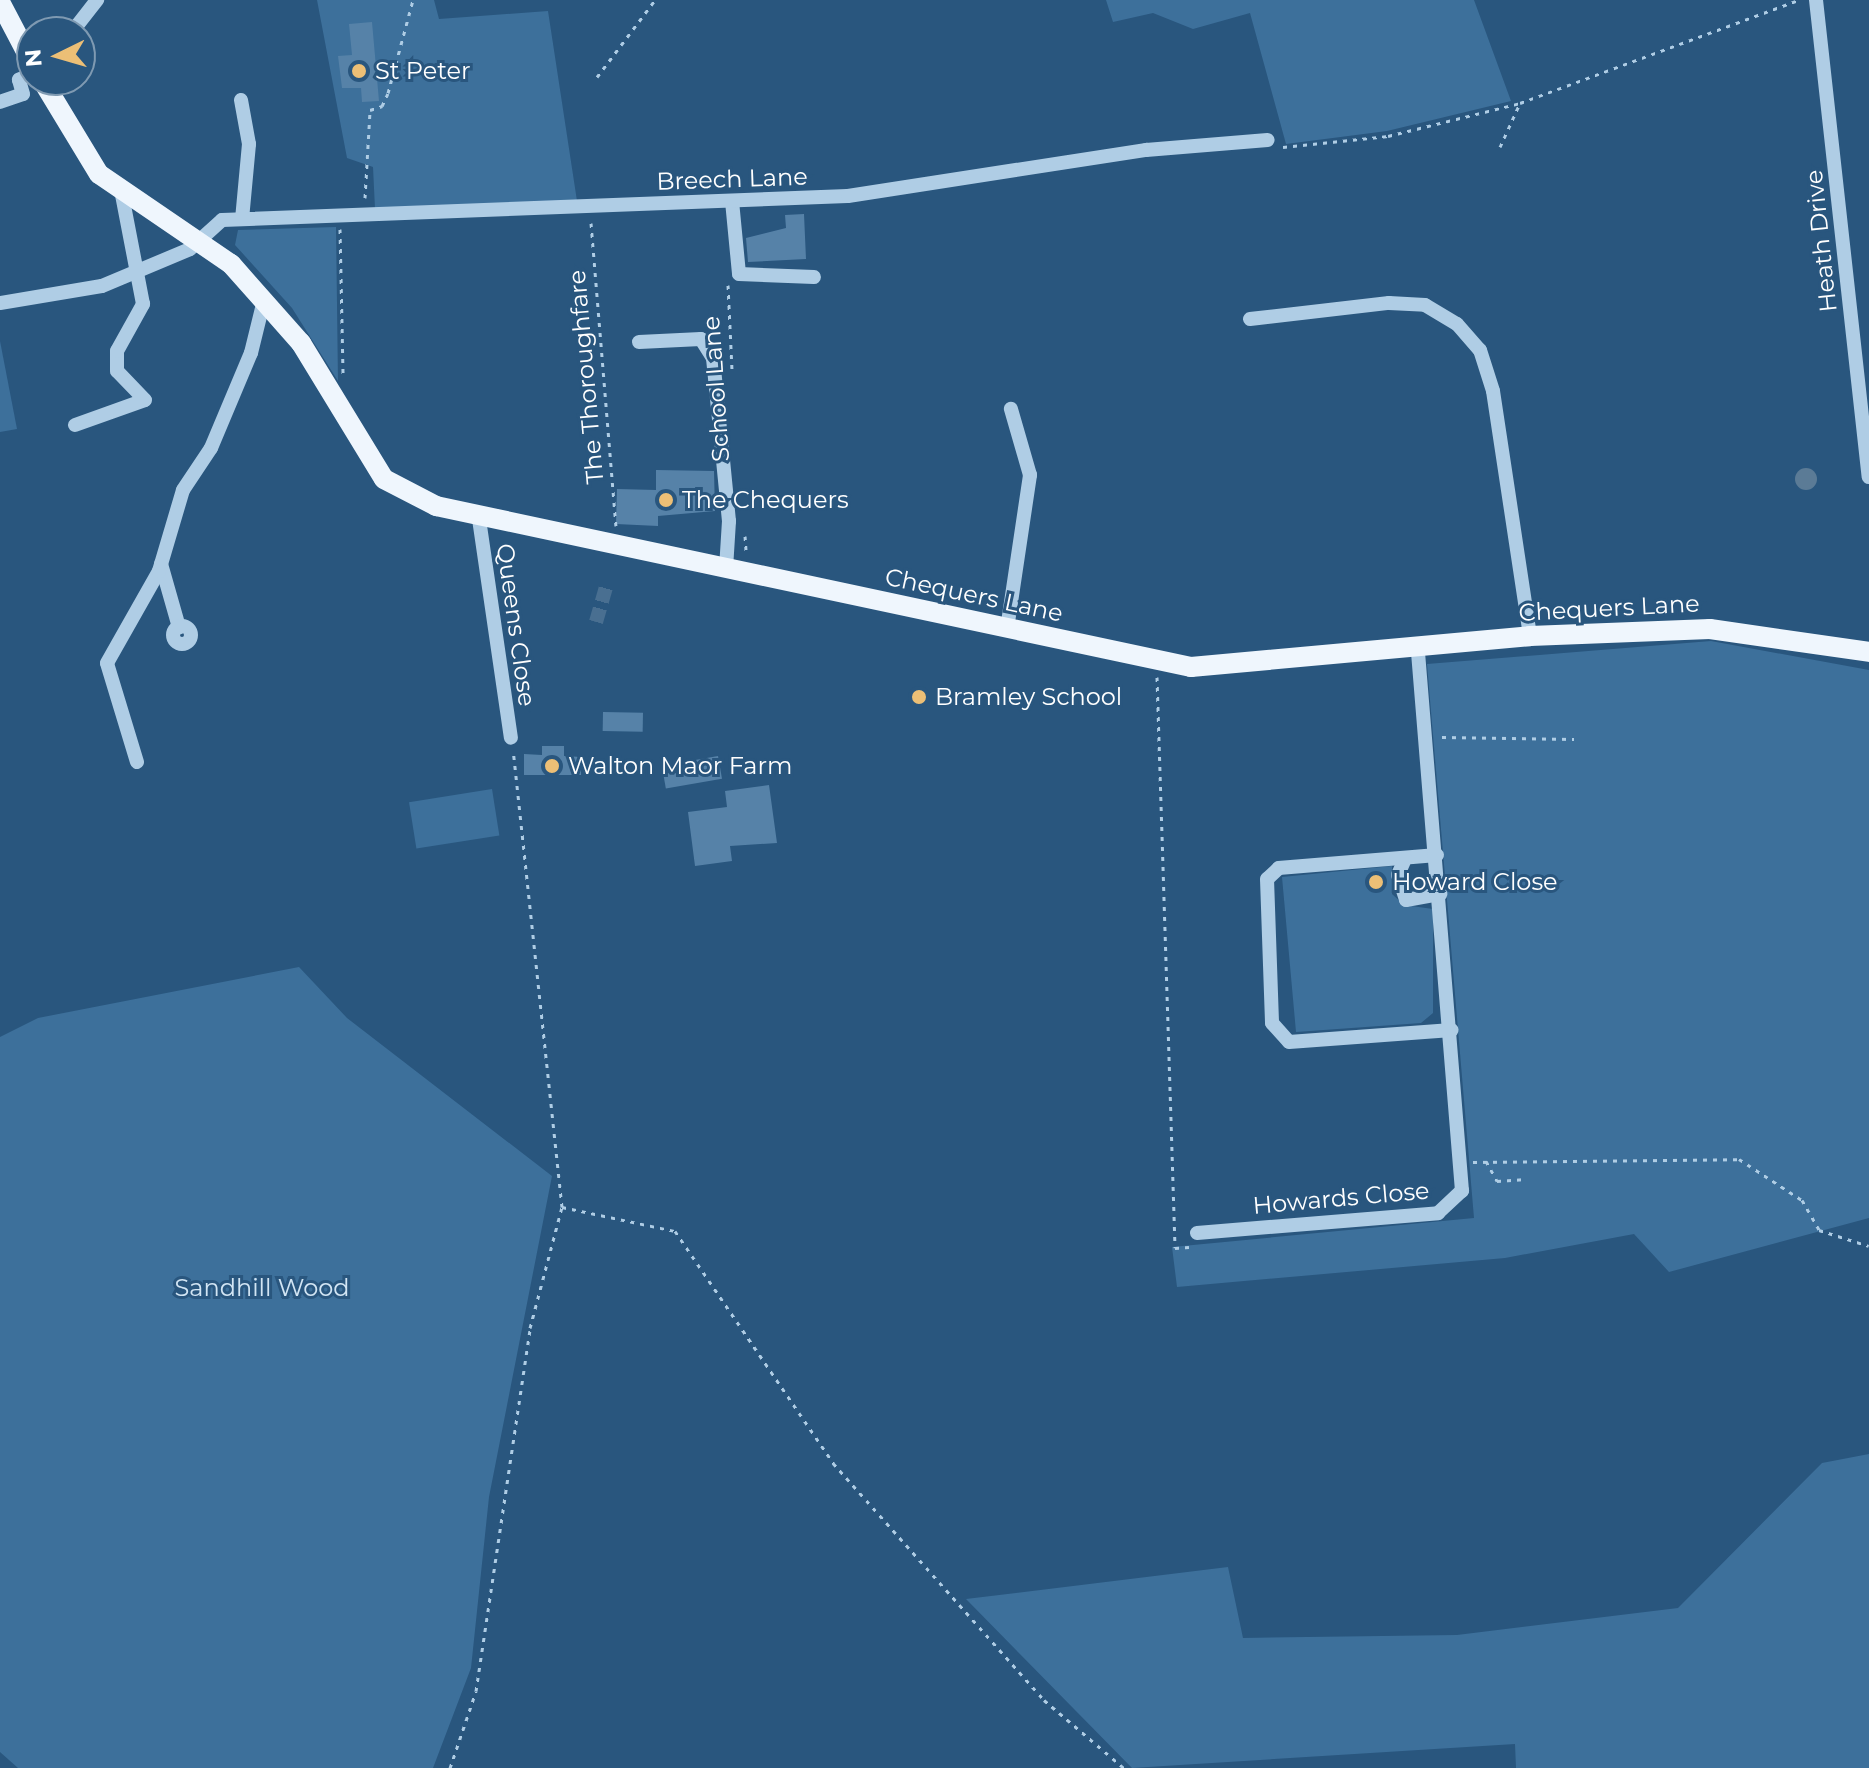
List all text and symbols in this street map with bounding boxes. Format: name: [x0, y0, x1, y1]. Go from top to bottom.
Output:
north arrow: [16, 16, 96, 96]
text: N: [19, 48, 48, 68]
place label: St Peter: [375, 57, 471, 85]
marker: St Peter: [350, 62, 368, 80]
street label: Breech Lane: [656, 162, 808, 196]
street label: Heath Drive: [1799, 168, 1843, 314]
street label: The Thoroughfare: [562, 269, 610, 485]
street label: School Lane: [697, 315, 735, 463]
place label: The Chequers: [682, 486, 849, 514]
marker: The Chequers: [657, 491, 675, 509]
street label: Queens Close: [490, 542, 542, 708]
street label: Chequers Lane: [882, 562, 1066, 628]
street label: Chequers Lane: [1518, 589, 1700, 627]
place label: Bramley School: [935, 683, 1122, 711]
marker: Bramley School: [910, 688, 928, 706]
place label: Walton Maor Farm: [568, 752, 792, 780]
marker: Walton Maor Farm: [543, 757, 561, 775]
place label: Howard Close: [1392, 868, 1558, 896]
marker: Howard Close: [1367, 873, 1385, 891]
street label: Howards Close: [1251, 1176, 1431, 1220]
park label: Sandhill Wood: [174, 1274, 350, 1302]

